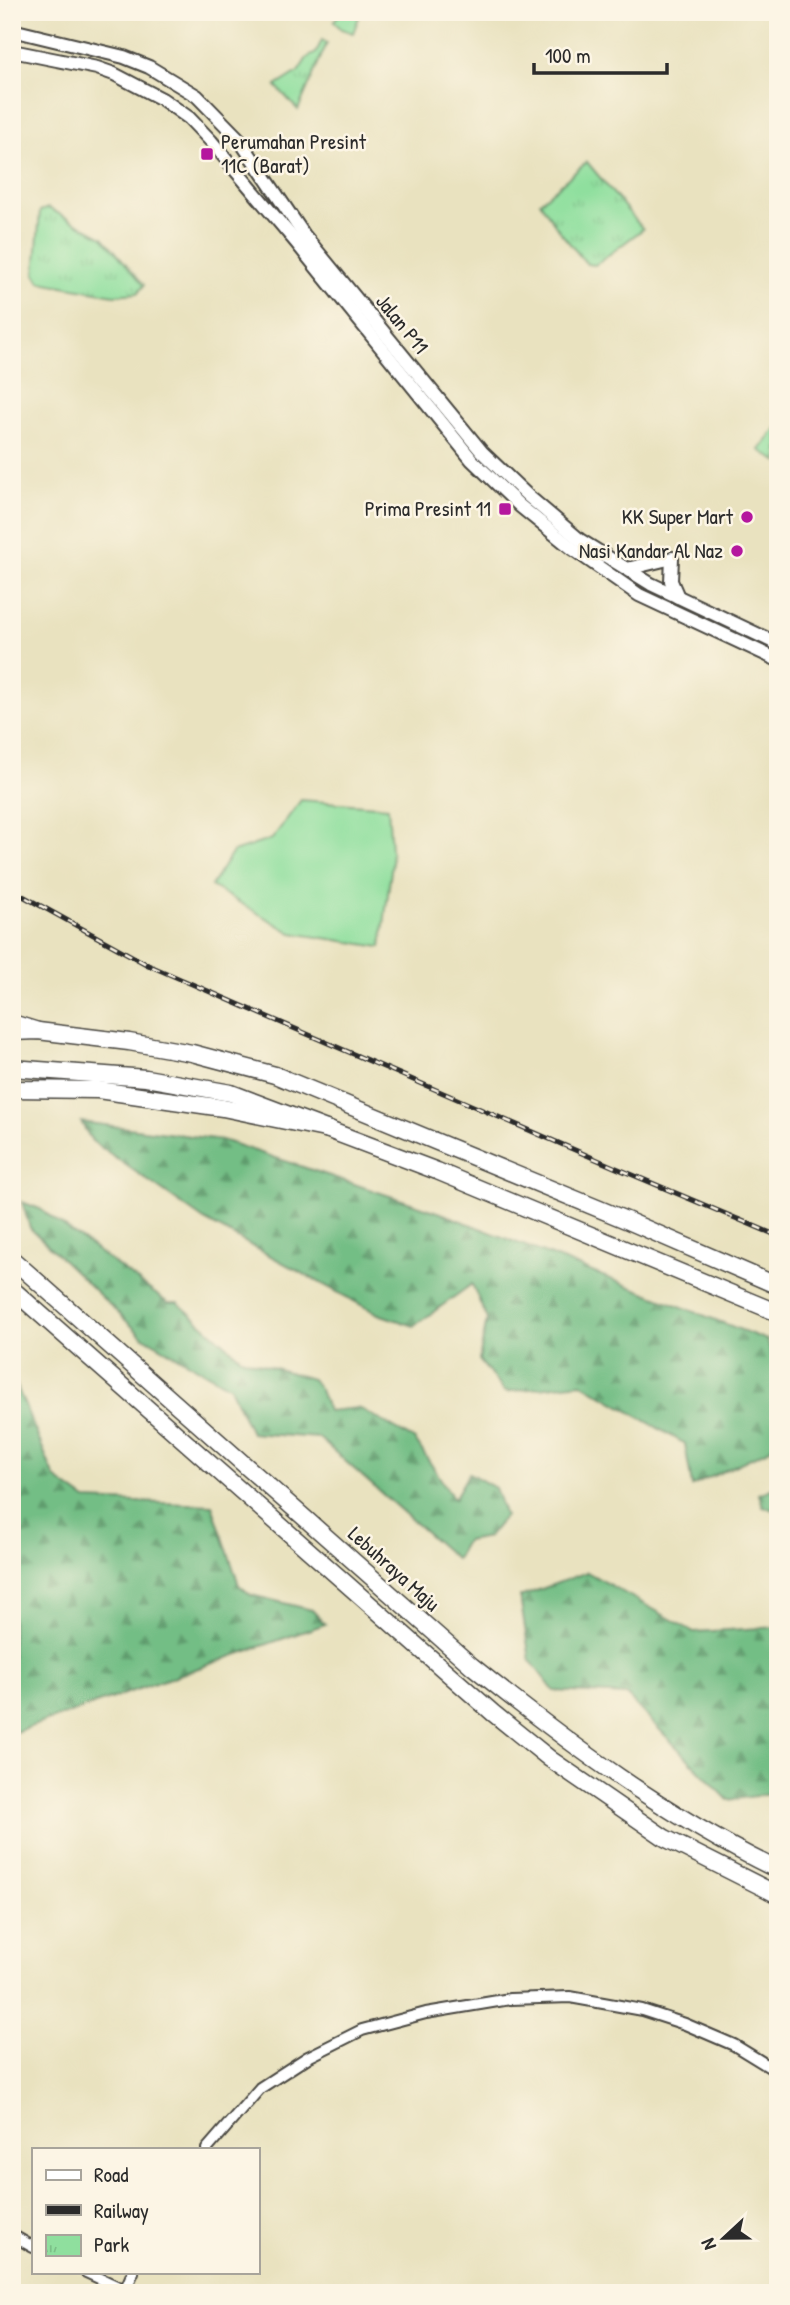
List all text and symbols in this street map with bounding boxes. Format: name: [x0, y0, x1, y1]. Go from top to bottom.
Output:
scale bar: [534, 32, 668, 76]
text: 100 m: [545, 41, 591, 70]
place label: Perumahan Presint 11C (Barat): [221, 127, 367, 180]
marker: Perumahan Presint 11C (Barat): [199, 146, 215, 162]
street label: Jalan P11: [369, 288, 436, 360]
place label: Prima Presint 11: [365, 494, 491, 523]
marker: Prima Presint 11: [497, 501, 513, 517]
place label: KK Super Mart: [622, 502, 734, 531]
marker: KK Super Mart: [739, 509, 755, 525]
place label: Nasi Kandar Al Naz: [579, 536, 723, 565]
marker: Nasi Kandar Al Naz: [729, 543, 745, 559]
street label: Lebuhraya Maju: [342, 1520, 447, 1618]
legend: [32, 2148, 259, 2274]
text: Road: [94, 2160, 128, 2189]
text: Railway: [94, 2196, 149, 2225]
north arrow: [688, 2204, 758, 2274]
text: Park: [94, 2230, 129, 2259]
text: N: [694, 2235, 722, 2254]

